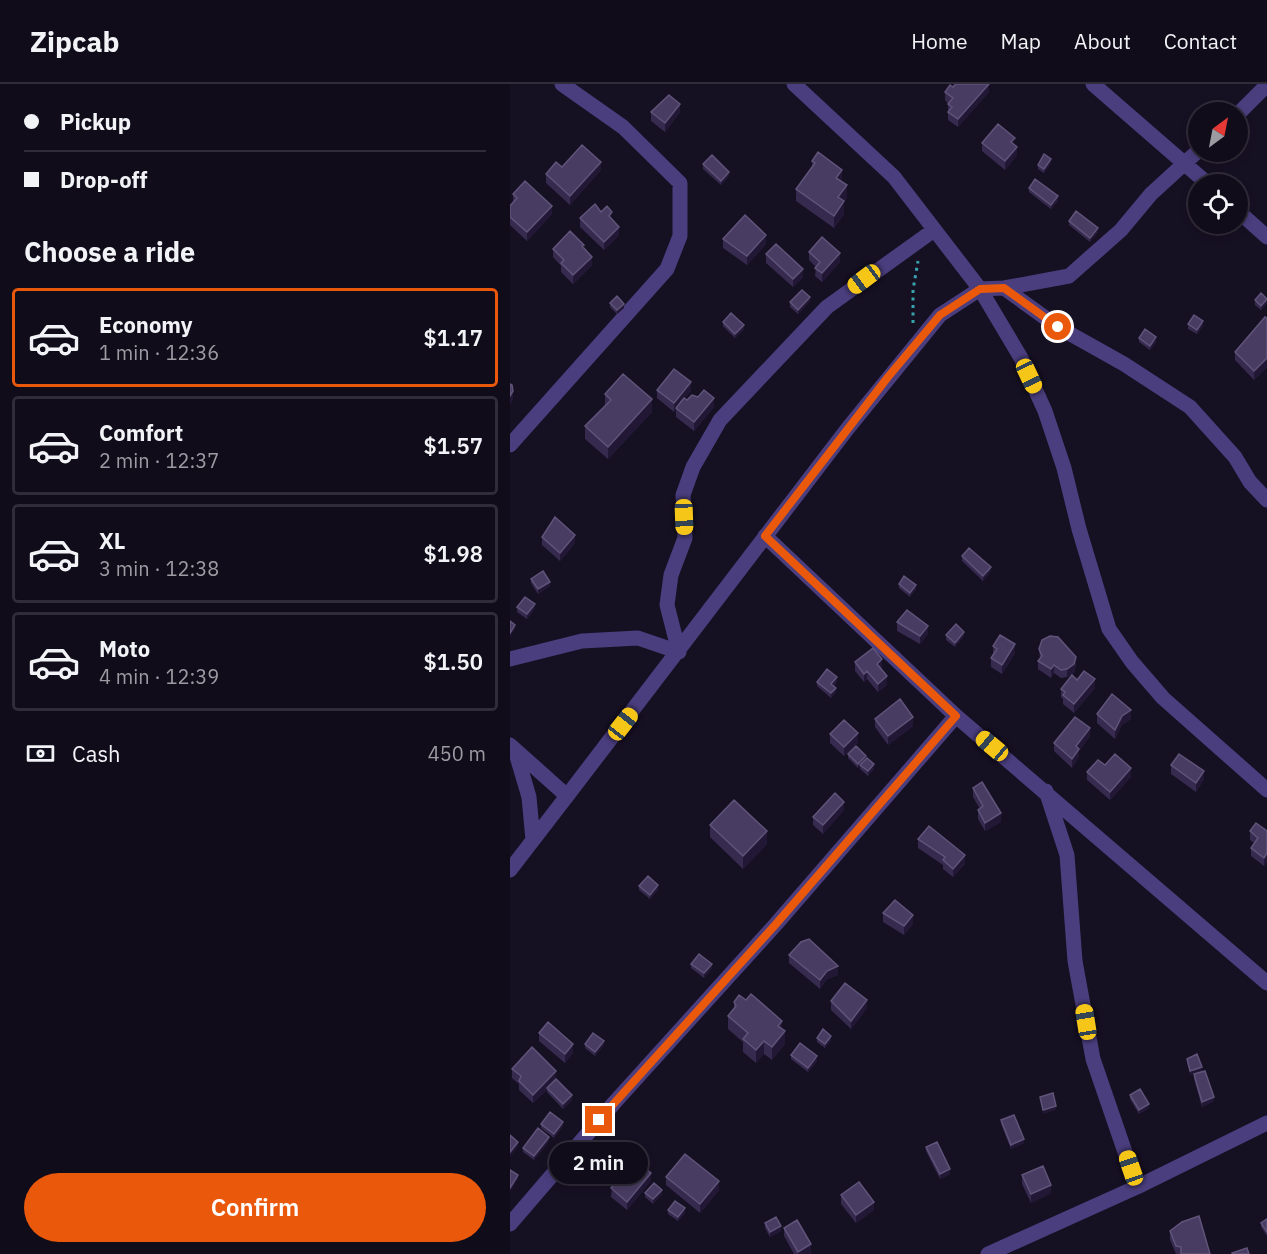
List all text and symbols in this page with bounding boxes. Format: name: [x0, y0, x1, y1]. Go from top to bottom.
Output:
text: Zipcab: [30, 23, 119, 60]
text: Home: [911, 27, 968, 55]
text: Map: [1001, 27, 1041, 55]
text: About: [1074, 27, 1131, 55]
text: Contact: [1164, 27, 1237, 55]
north arrow: [1188, 102, 1248, 162]
map controls: [1188, 102, 1248, 234]
text: Pickup: [60, 107, 131, 136]
text: Drop-off: [60, 165, 147, 194]
button: locate: [1188, 174, 1248, 234]
text: Choose a ride: [24, 234, 195, 269]
car: [844, 261, 884, 297]
text: Economy: [99, 310, 193, 339]
icon: car: [27, 311, 81, 365]
route start: [1044, 313, 1071, 340]
text: $1.17: [424, 323, 483, 352]
text: 1 min · 12:36: [99, 339, 219, 366]
car: [1013, 356, 1045, 396]
text: Comfort: [99, 418, 183, 447]
icon: car: [27, 419, 81, 473]
text: $1.57: [424, 431, 483, 460]
text: 2 min · 12:37: [99, 447, 219, 474]
car: [674, 499, 694, 535]
text: XL: [99, 526, 125, 555]
icon: car: [27, 527, 81, 581]
text: $1.98: [424, 539, 483, 568]
text: 3 min · 12:38: [99, 555, 219, 582]
text: Moto: [99, 634, 150, 663]
icon: car: [27, 635, 81, 689]
text: $1.50: [424, 647, 483, 676]
text: 4 min · 12:39: [99, 663, 219, 690]
car: [605, 704, 641, 744]
car: [972, 728, 1012, 764]
icon: cash: [24, 737, 57, 770]
text: Cash: [72, 739, 121, 768]
text: 450 m: [428, 740, 486, 767]
car: [1074, 1003, 1098, 1041]
route end: [585, 1106, 612, 1133]
callout: 2 min: [550, 1141, 648, 1183]
car: [1117, 1148, 1145, 1188]
text: 2 min: [573, 1149, 624, 1176]
button: Confirm: [24, 1173, 486, 1242]

